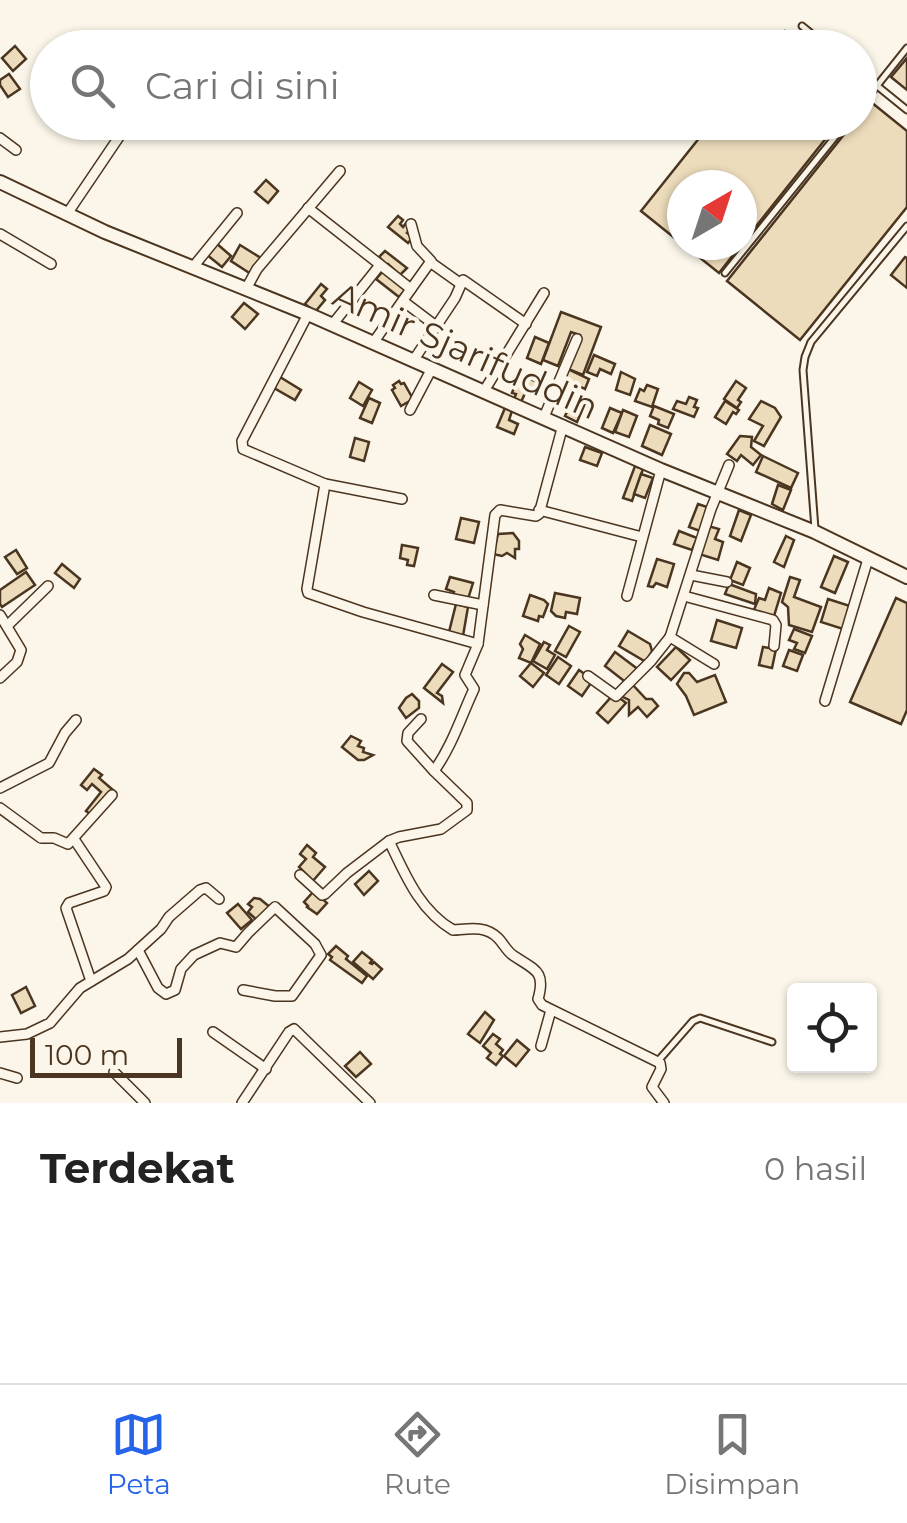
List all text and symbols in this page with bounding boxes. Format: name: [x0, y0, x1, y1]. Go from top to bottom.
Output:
search box: [30, 30, 877, 140]
icon: search: [65, 58, 120, 113]
text: Cari di sini: [145, 62, 340, 109]
north arrow: [667, 170, 757, 260]
street label: Amir Sjarifuddin: [327, 273, 605, 428]
map controls: [787, 983, 877, 1073]
button: locate: [787, 983, 877, 1073]
scale bar: [30, 1033, 182, 1078]
text: 100 m: [45, 1038, 129, 1072]
text: Terdekat: [40, 1142, 235, 1194]
text: 0 hasil: [764, 1149, 867, 1188]
tab: Peta: [107, 1407, 171, 1501]
tab: Rute: [384, 1407, 451, 1501]
tab: Disimpan: [664, 1407, 800, 1501]

